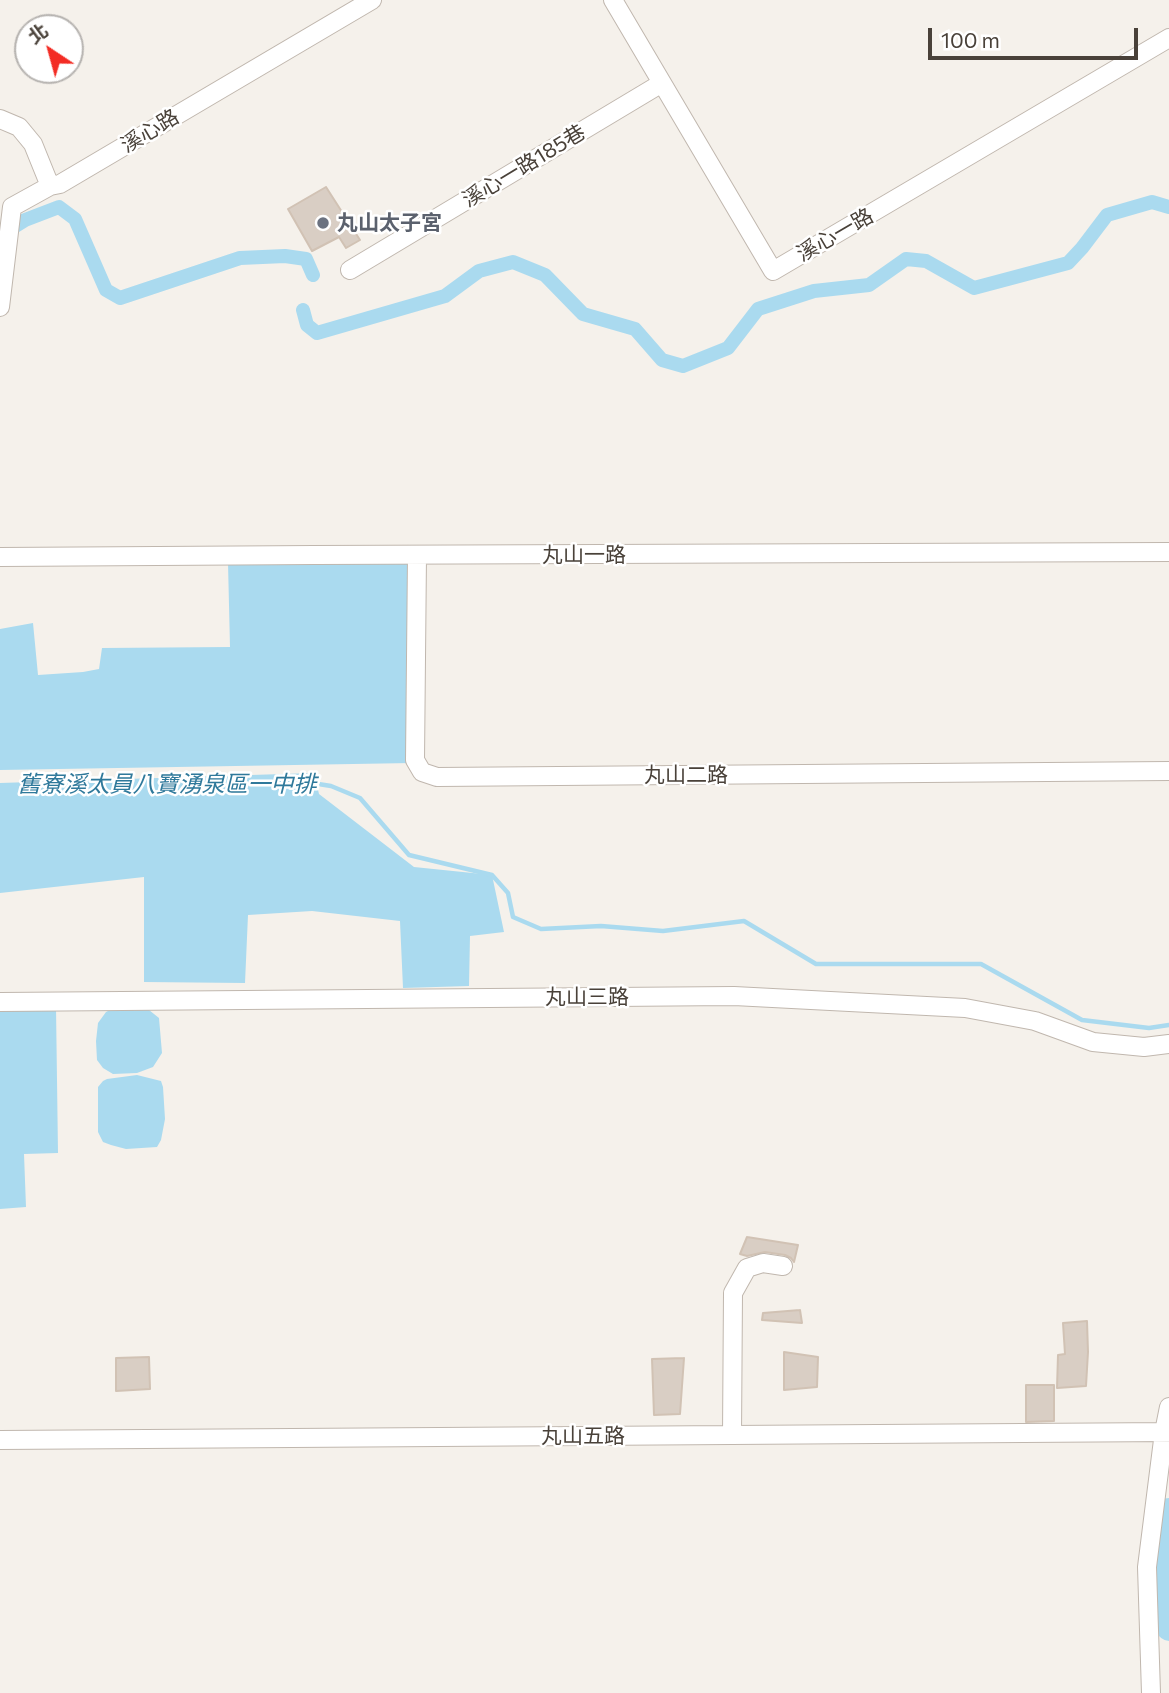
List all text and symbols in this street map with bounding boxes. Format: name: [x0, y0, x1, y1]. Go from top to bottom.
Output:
north arrow: [14, 14, 84, 84]
scale bar: [931, 14, 1141, 58]
text: 北: [23, 18, 52, 48]
text: 100 m: [941, 27, 1000, 52]
street label: 溪心路: [117, 104, 183, 158]
street label: 溪心一路185巷: [458, 119, 590, 213]
street label: 溪心一路: [792, 203, 878, 267]
place label: 丸山太子宮: [337, 210, 442, 236]
marker: 丸山太子宮: [315, 215, 331, 231]
street label: 丸山一路: [542, 542, 626, 568]
street label: 丸山二路: [644, 762, 728, 788]
water label: 舊寮溪太員八寶湧泉區一中排: [18, 770, 316, 798]
street label: 丸山三路: [545, 984, 629, 1010]
street label: 丸山五路: [541, 1423, 625, 1449]

